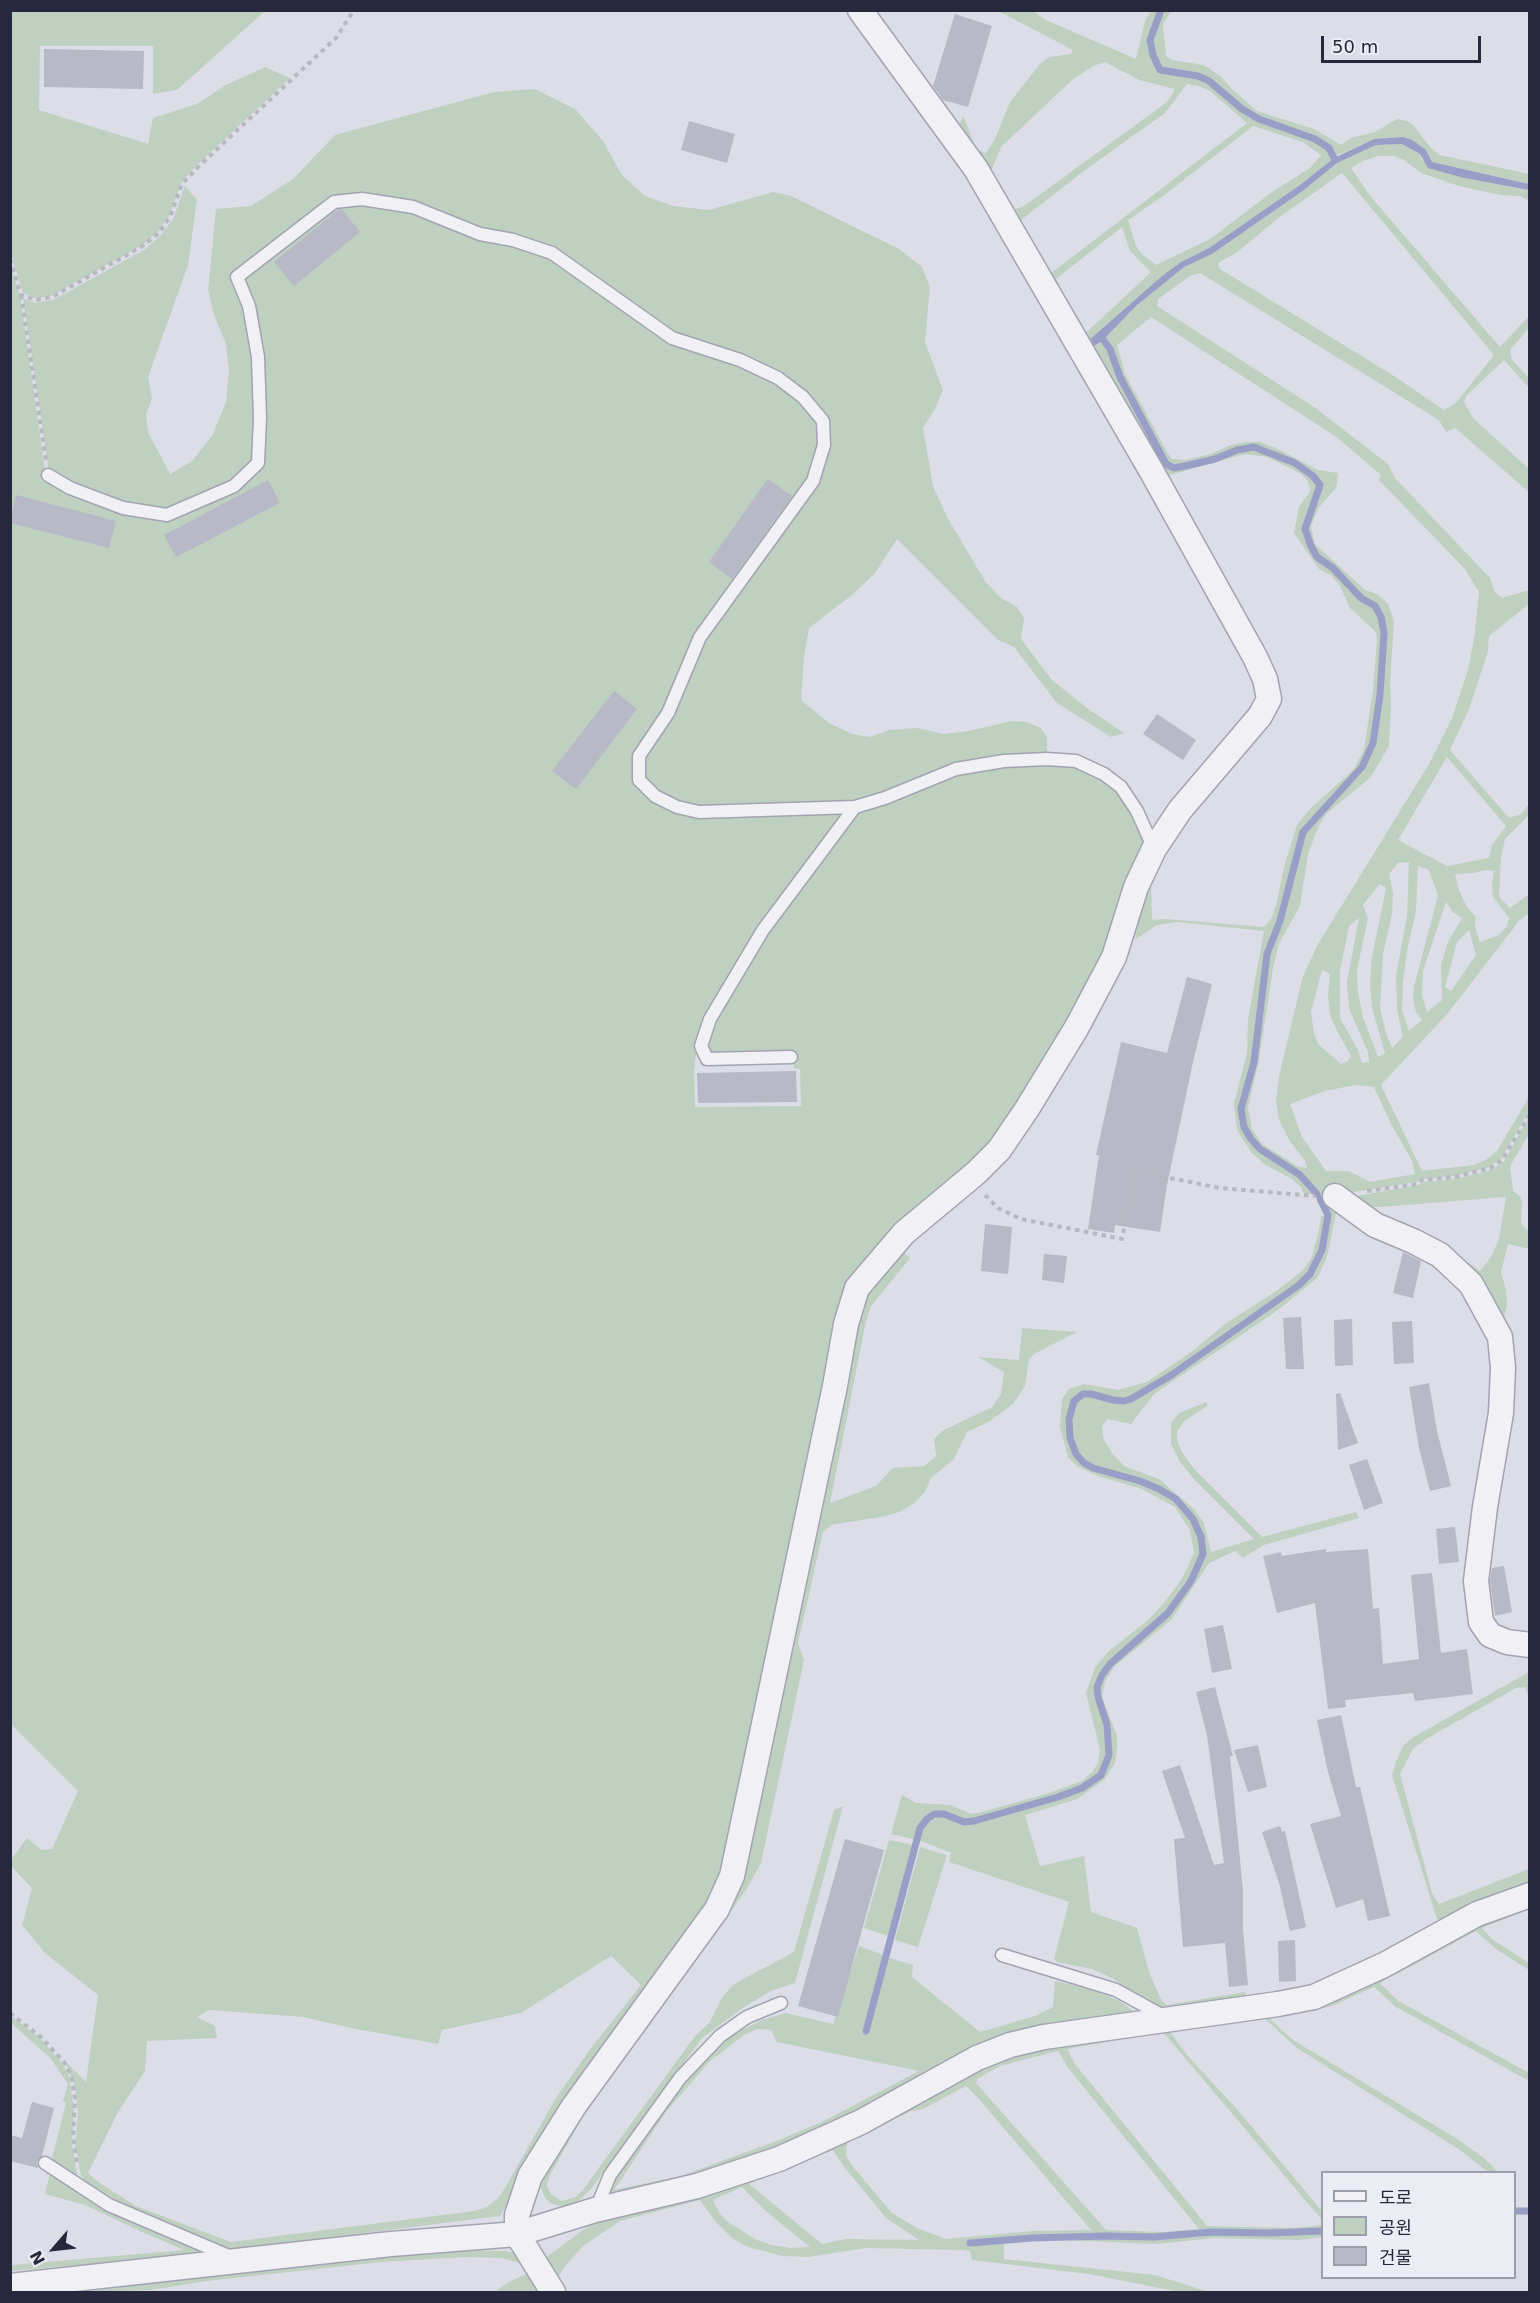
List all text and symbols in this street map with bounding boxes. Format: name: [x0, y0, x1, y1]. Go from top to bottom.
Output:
scale bar: [1324, 24, 1484, 62]
text: 50 m: [1332, 36, 1378, 57]
legend: [1321, 2171, 1516, 2279]
text: 도로: [1379, 2187, 1412, 2208]
text: 공원: [1379, 2217, 1412, 2238]
north arrow: [24, 2219, 84, 2279]
text: N: [26, 2247, 49, 2268]
text: 건물: [1379, 2247, 1412, 2268]

